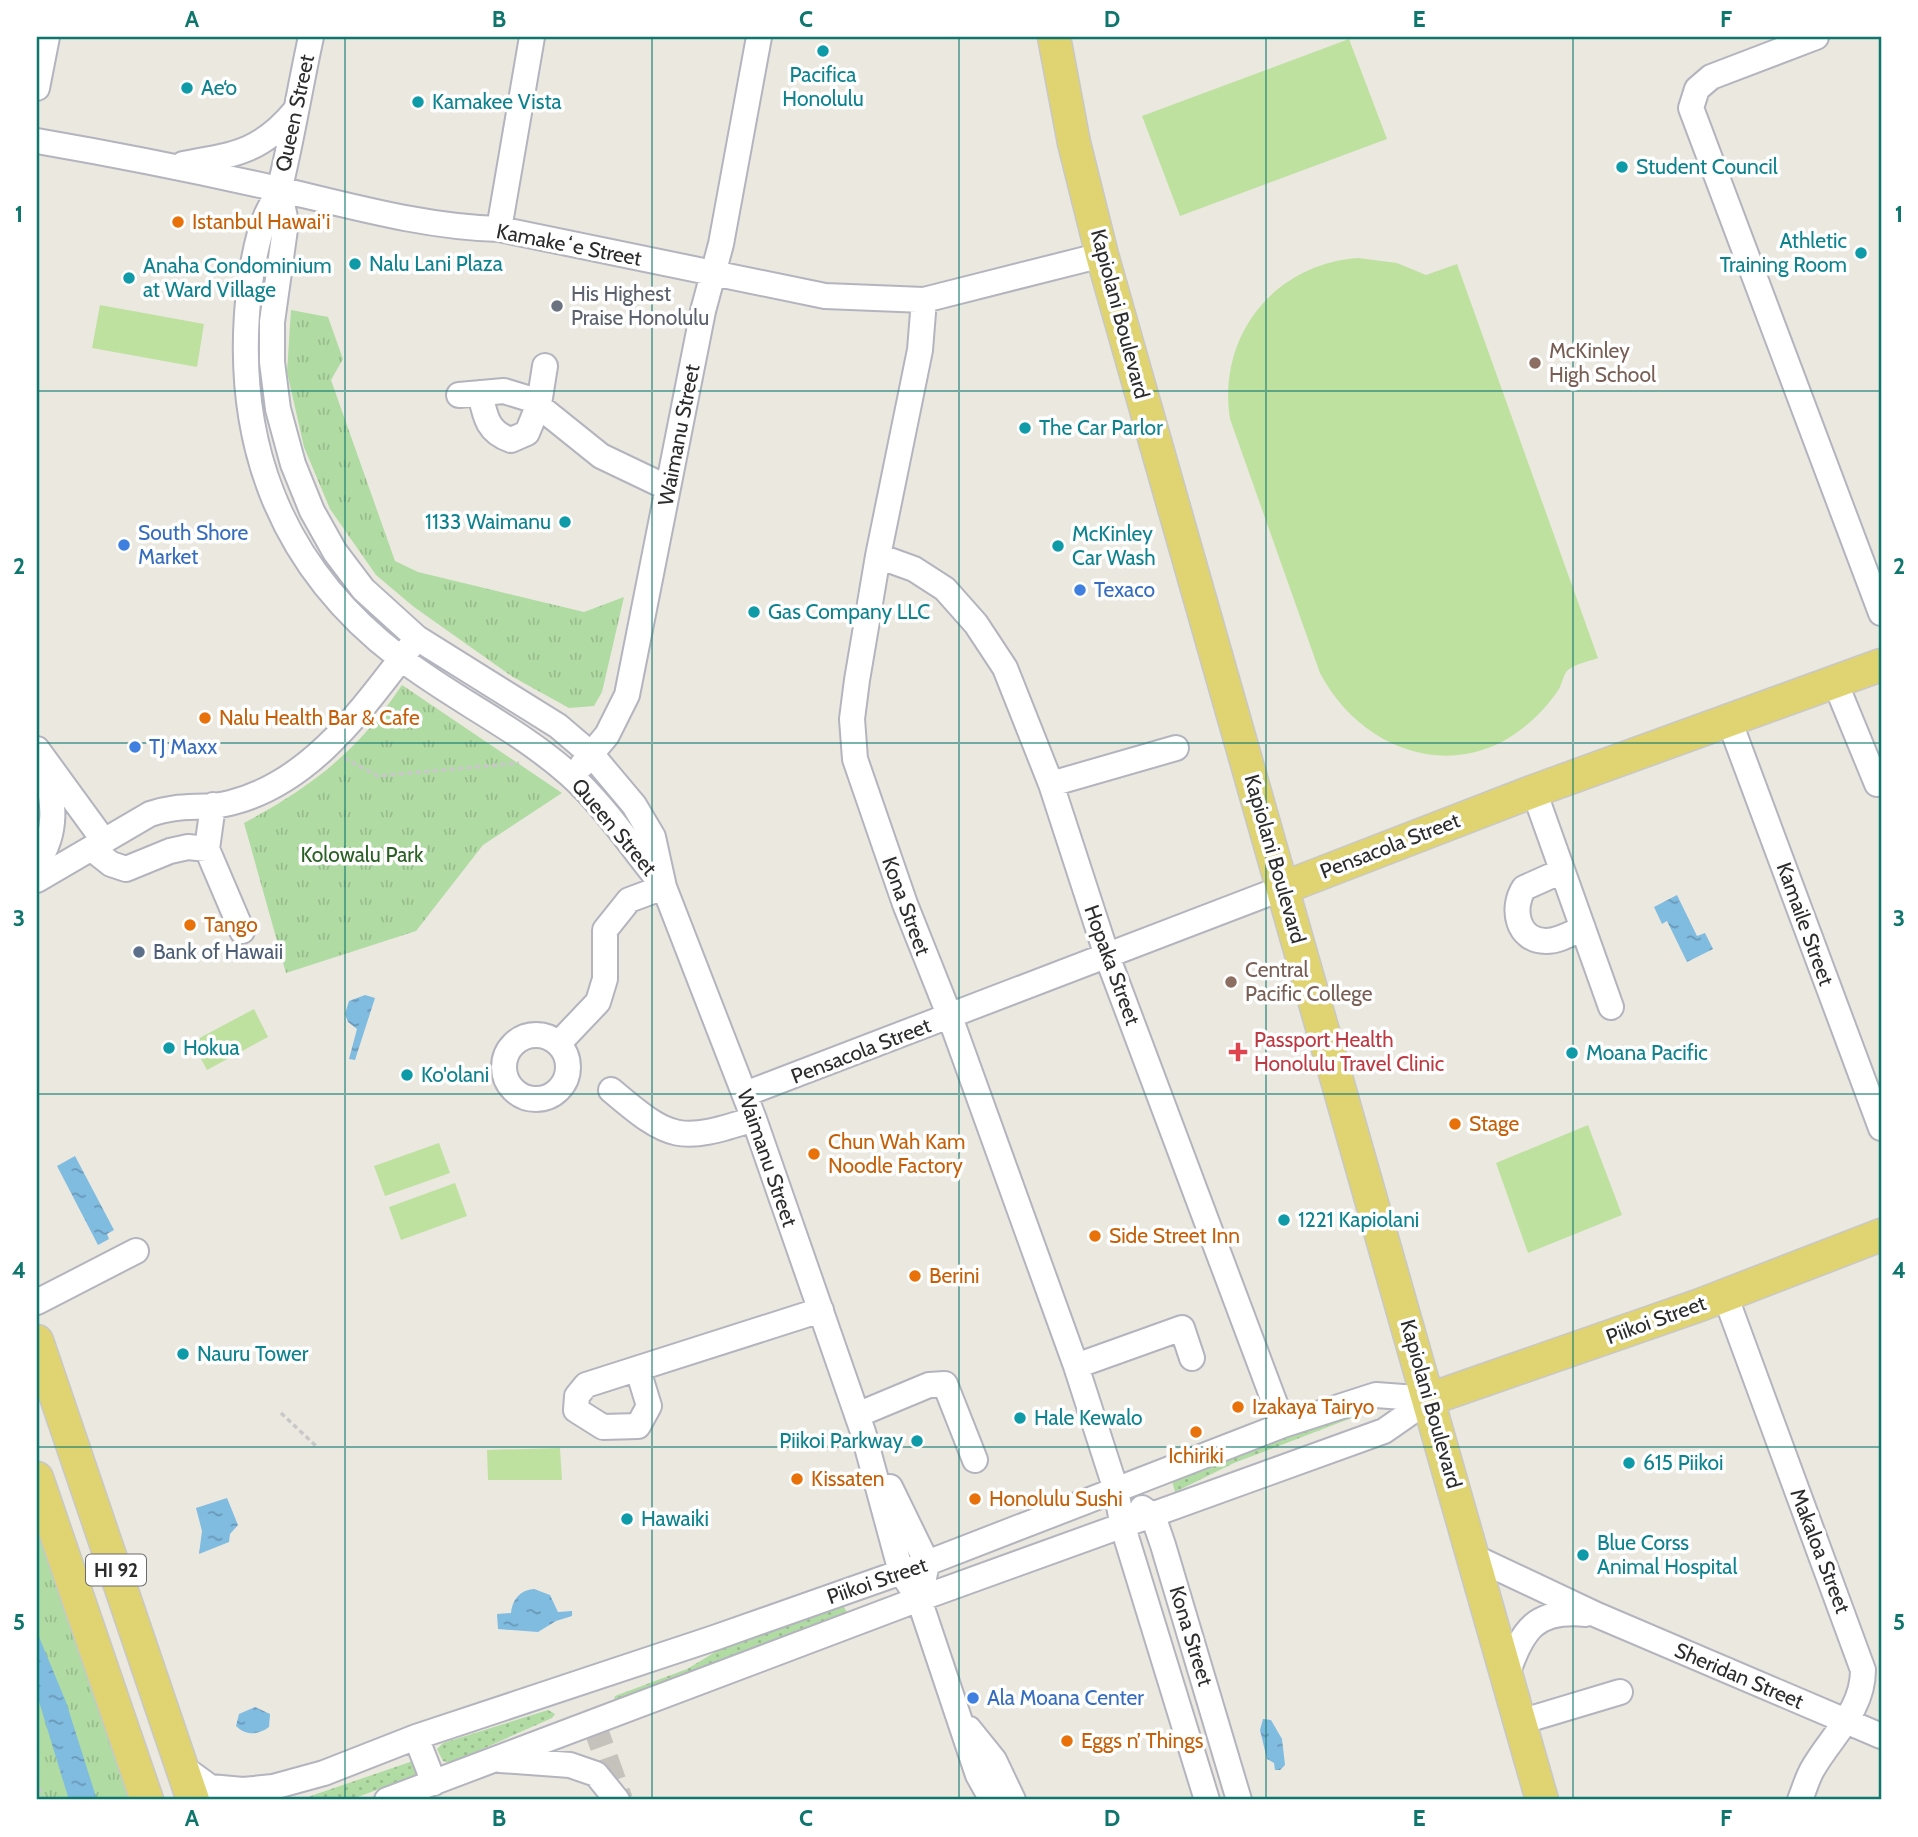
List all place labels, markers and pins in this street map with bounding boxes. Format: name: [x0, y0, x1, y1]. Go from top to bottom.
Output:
marker: Pacifica Honolulu: [815, 43, 831, 59]
place label: Pacifica Honolulu: [782, 62, 864, 111]
place label: Ae‘o: [201, 75, 237, 100]
marker: Ae‘o: [179, 80, 195, 96]
place label: Kamakee Vista: [432, 89, 562, 114]
marker: Kamakee Vista: [410, 94, 426, 110]
place label: Student Council: [1636, 154, 1778, 179]
marker: Student Council: [1614, 159, 1630, 175]
place label: Istanbul Hawai'i: [192, 209, 330, 234]
marker: Istanbul Hawai'i: [170, 214, 186, 230]
place label: Athletic Training Room: [1720, 228, 1847, 277]
marker: Athletic Training Room: [1853, 245, 1869, 261]
place label: Nalu Lani Plaza: [369, 251, 503, 276]
place label: Anaha Condominium at Ward Village: [143, 253, 332, 302]
marker: Nalu Lani Plaza: [347, 256, 363, 272]
marker: Anaha Condominium at Ward Village: [121, 270, 137, 286]
place label: His Highest Praise Honolulu: [571, 281, 709, 330]
marker: His Highest Praise Honolulu: [549, 298, 565, 314]
place label: McKinley High School: [1549, 338, 1656, 387]
marker: McKinley High School: [1527, 355, 1543, 371]
place label: The Car Parlor: [1039, 415, 1163, 440]
marker: The Car Parlor: [1017, 420, 1033, 436]
place label: 1133 Waimanu: [425, 509, 551, 534]
marker: 1133 Waimanu: [557, 514, 573, 530]
place label: South Shore Market: [138, 520, 248, 569]
place label: McKinley Car Wash: [1072, 521, 1156, 570]
marker: South Shore Market: [116, 537, 132, 553]
marker: McKinley Car Wash: [1050, 538, 1066, 554]
place label: Texaco: [1094, 577, 1155, 602]
marker: Texaco: [1072, 582, 1088, 598]
place label: Gas Company LLC: [768, 599, 930, 624]
marker: Gas Company LLC: [746, 604, 762, 620]
place label: Nalu Health Bar & Cafe: [219, 705, 420, 730]
marker: Nalu Health Bar & Cafe: [197, 710, 213, 726]
place label: TJ Maxx: [149, 734, 217, 759]
marker: TJ Maxx: [127, 739, 143, 755]
place label: Tango: [204, 912, 258, 937]
marker: Tango: [182, 917, 198, 933]
place label: Bank of Hawaii: [153, 939, 283, 964]
marker: Bank of Hawaii: [131, 944, 147, 960]
place label: Central Pacific College: [1245, 957, 1373, 1006]
marker: Central Pacific College: [1223, 974, 1239, 990]
place label: Passport Health Honolulu Travel Clinic: [1254, 1027, 1444, 1076]
place label: Hokua: [183, 1035, 240, 1060]
marker: Hokua: [161, 1040, 177, 1056]
place label: Moana Pacific: [1586, 1040, 1708, 1065]
marker: Passport Health Honolulu Travel Clinic: [1228, 1042, 1248, 1062]
marker: Moana Pacific: [1564, 1045, 1580, 1061]
place label: Ko'olani: [421, 1062, 489, 1087]
marker: Ko'olani: [399, 1067, 415, 1083]
place label: Stage: [1469, 1111, 1520, 1136]
marker: Stage: [1447, 1116, 1463, 1132]
place label: Chun Wah Kam Noodle Factory: [828, 1129, 965, 1178]
marker: Chun Wah Kam Noodle Factory: [806, 1146, 822, 1162]
place label: 1221 Kapiolani: [1298, 1207, 1419, 1232]
marker: 1221 Kapiolani: [1276, 1212, 1292, 1228]
place label: Side Street Inn: [1109, 1223, 1240, 1248]
marker: Side Street Inn: [1087, 1228, 1103, 1244]
place label: Berini: [929, 1263, 980, 1288]
marker: Berini: [907, 1268, 923, 1284]
place label: Nauru Tower: [197, 1341, 309, 1366]
marker: Nauru Tower: [175, 1346, 191, 1362]
place label: Izakaya Tairyo: [1252, 1394, 1374, 1419]
marker: Izakaya Tairyo: [1230, 1399, 1246, 1415]
place label: Hale Kewalo: [1034, 1405, 1143, 1430]
marker: Hale Kewalo: [1012, 1410, 1028, 1426]
marker: Ichiriki: [1188, 1424, 1204, 1440]
place label: Piikoi Parkway: [779, 1428, 903, 1453]
marker: Piikoi Parkway: [909, 1433, 925, 1449]
place label: Ichiriki: [1168, 1443, 1224, 1468]
place label: 615 Piikoi: [1643, 1450, 1723, 1475]
marker: 615 Piikoi: [1621, 1455, 1637, 1471]
place label: Kissaten: [811, 1466, 885, 1491]
marker: Kissaten: [789, 1471, 805, 1487]
place label: Honolulu Sushi: [989, 1486, 1123, 1511]
marker: Honolulu Sushi: [967, 1491, 983, 1507]
place label: Hawaiki: [641, 1506, 709, 1531]
marker: Hawaiki: [619, 1511, 635, 1527]
place label: Blue Corss Animal Hospital: [1597, 1530, 1737, 1579]
marker: Blue Corss Animal Hospital: [1575, 1547, 1591, 1563]
place label: Ala Moana Center: [987, 1685, 1144, 1710]
marker: Ala Moana Center: [965, 1690, 981, 1706]
place label: Eggs n’ Things: [1081, 1728, 1204, 1753]
marker: Eggs n’ Things: [1059, 1733, 1075, 1749]

